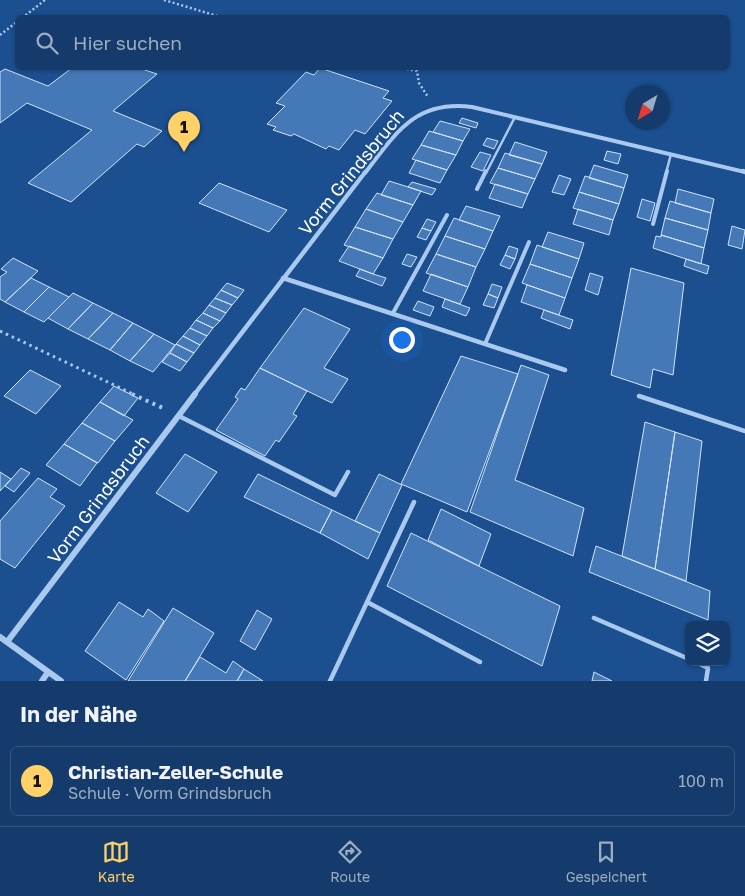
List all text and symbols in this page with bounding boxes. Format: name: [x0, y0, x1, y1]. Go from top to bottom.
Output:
search box: [15, 15, 730, 70]
icon: search: [33, 29, 61, 57]
text: Hier suchen: [73, 31, 182, 54]
north arrow: [625, 85, 670, 130]
street label: Vorm Grindsbruch: [294, 105, 408, 239]
pin: 1: [168, 111, 200, 152]
your location: [389, 327, 415, 353]
street label: Vorm Grindsbruch: [42, 430, 154, 568]
map controls: [685, 621, 730, 666]
button: layers: [685, 621, 730, 666]
text: In der Nähe: [20, 701, 137, 727]
text: Christian-Zeller-Schule: [68, 760, 283, 783]
text: 1: [33, 771, 41, 791]
text: 100 m: [678, 771, 724, 791]
text: Schule · Vorm Grindsbruch: [68, 783, 272, 803]
tab: Karte: [98, 838, 135, 885]
tab: Route: [330, 838, 370, 885]
tab: Gespeichert: [566, 838, 647, 885]

